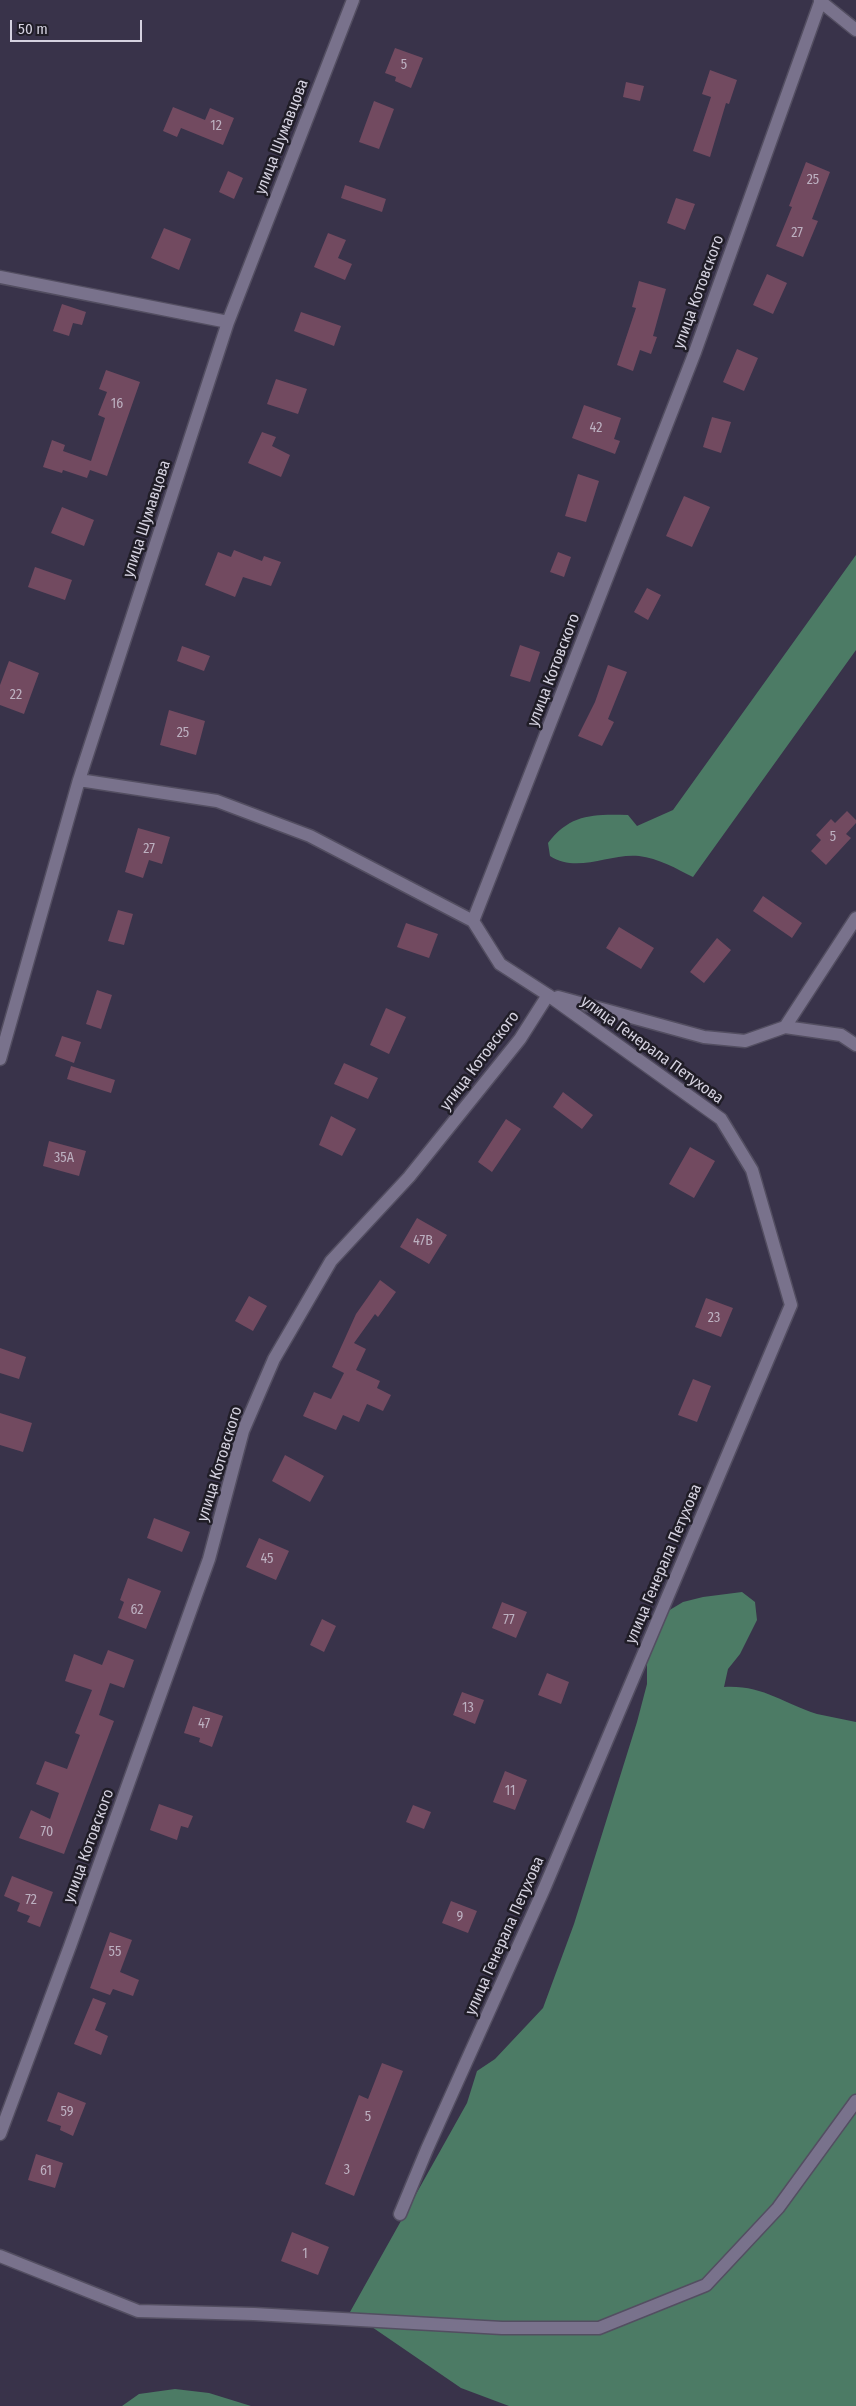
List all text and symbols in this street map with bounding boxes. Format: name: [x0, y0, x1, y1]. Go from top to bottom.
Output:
scale bar: [12, 10, 145, 42]
text: 50 m: [18, 20, 48, 38]
house number: 5: [401, 57, 407, 73]
street label: улица Шумавцова: [251, 77, 313, 197]
house number: 12: [210, 118, 222, 134]
house number: 25: [807, 172, 819, 188]
house number: 27: [791, 225, 803, 241]
street label: улица Котовского: [670, 233, 728, 351]
house number: 16: [111, 396, 123, 412]
house number: 42: [590, 420, 602, 436]
street label: улица Шумавцова: [119, 458, 175, 580]
street label: улица Котовского: [524, 611, 584, 729]
house number: 22: [10, 687, 22, 703]
house number: 25: [177, 725, 189, 741]
house number: 5: [830, 829, 836, 845]
house number: 27: [143, 841, 155, 857]
street label: улица Генерала Петухова: [577, 992, 727, 1108]
street label: улица Котовского: [436, 1007, 524, 1115]
house number: 35А: [54, 1150, 74, 1166]
house number: 47В: [413, 1233, 433, 1249]
house number: 23: [708, 1310, 720, 1326]
street label: улица Котовского: [193, 1404, 247, 1524]
street label: улица Генерала Петухова: [622, 1481, 706, 1647]
house number: 45: [260, 1551, 274, 1567]
house number: 62: [131, 1602, 143, 1618]
house number: 77: [503, 1612, 515, 1628]
house number: 13: [462, 1700, 474, 1716]
house number: 47: [198, 1716, 210, 1732]
house number: 11: [505, 1783, 515, 1799]
street label: улица Котовского: [60, 1787, 118, 1905]
house number: 70: [41, 1824, 53, 1840]
street label: улица Генерала Петухова: [461, 1854, 549, 2018]
house number: 72: [25, 1892, 37, 1908]
house number: 9: [457, 1909, 463, 1925]
house number: 55: [109, 1944, 121, 1960]
house number: 59: [60, 2104, 74, 2120]
house number: 5: [365, 2109, 371, 2125]
house number: 3: [344, 2162, 350, 2178]
house number: 61: [40, 2163, 52, 2179]
house number: 1: [302, 2246, 308, 2262]

